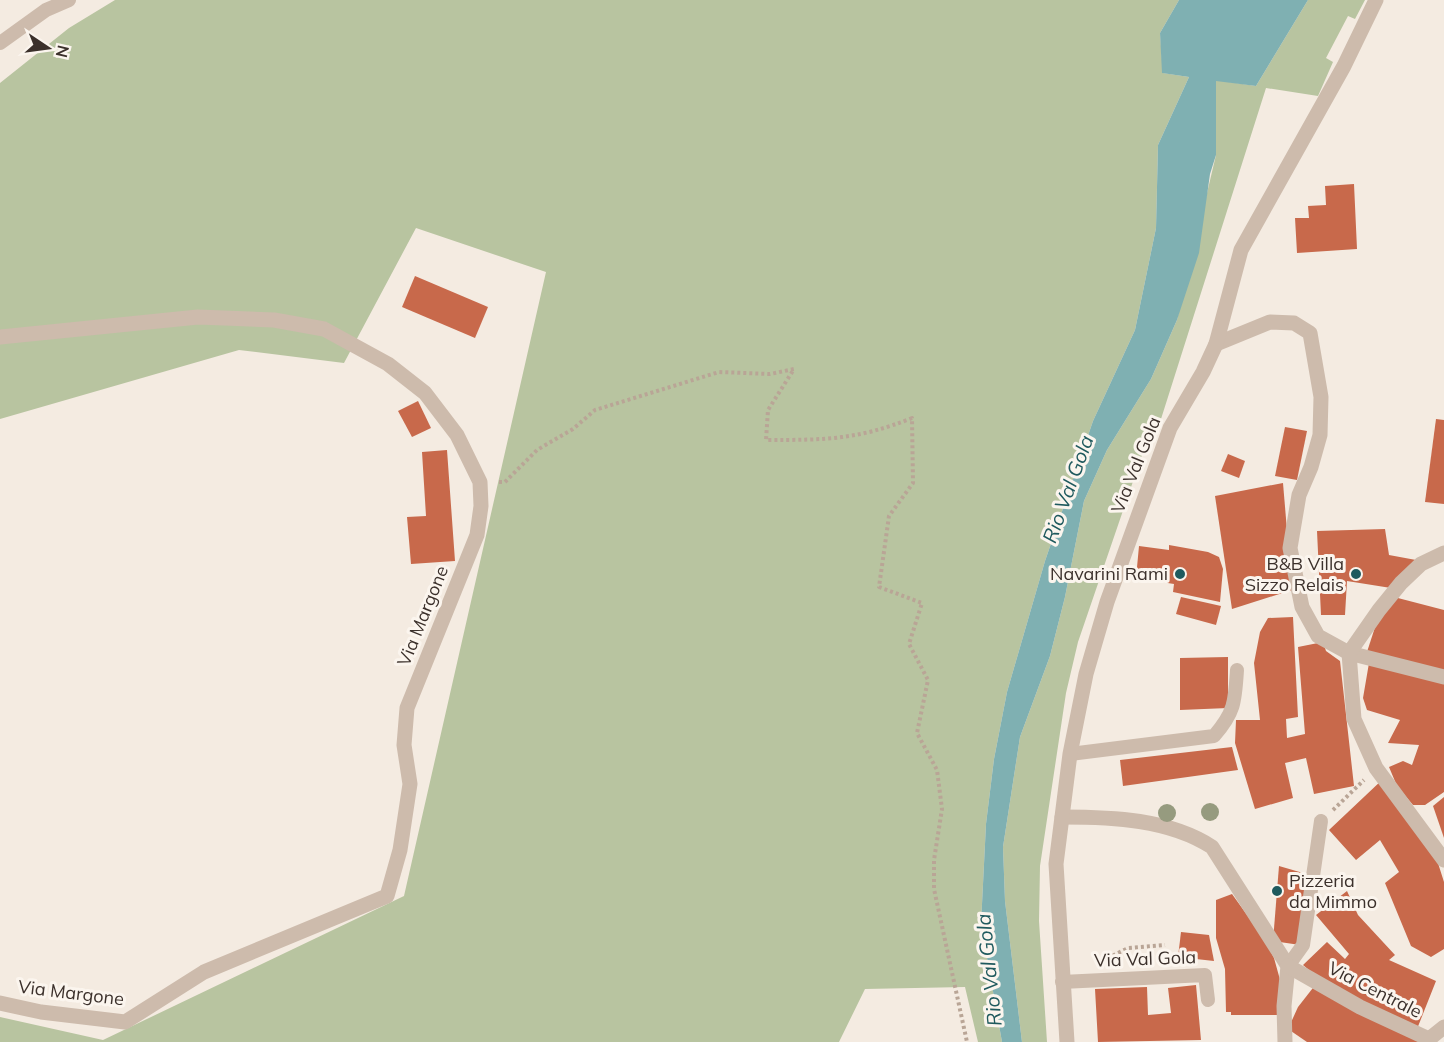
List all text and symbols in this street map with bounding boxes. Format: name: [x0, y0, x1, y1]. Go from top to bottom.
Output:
north arrow: [18, 18, 78, 78]
text: N: [52, 43, 74, 60]
street label: Via Val Gola: [1106, 413, 1165, 516]
water label: Rio Val Gola: [1036, 432, 1099, 546]
place label: B&B Villa Sizzo Relais: [1245, 552, 1344, 596]
street label: Via Margone: [392, 562, 453, 669]
place label: Navarini Rami: [1050, 562, 1168, 585]
marker: Navarini Rami: [1173, 567, 1187, 581]
marker: B&B Villa Sizzo Relais: [1349, 567, 1363, 581]
place label: Pizzeria da Mimmo: [1289, 869, 1377, 913]
marker: Pizzeria da Mimmo: [1270, 884, 1284, 898]
water label: Rio Val Gola: [970, 913, 1007, 1027]
street label: Via Val Gola: [1094, 945, 1196, 972]
street label: Via Centrale: [1325, 956, 1426, 1023]
street label: Via Margone: [17, 975, 125, 1010]

